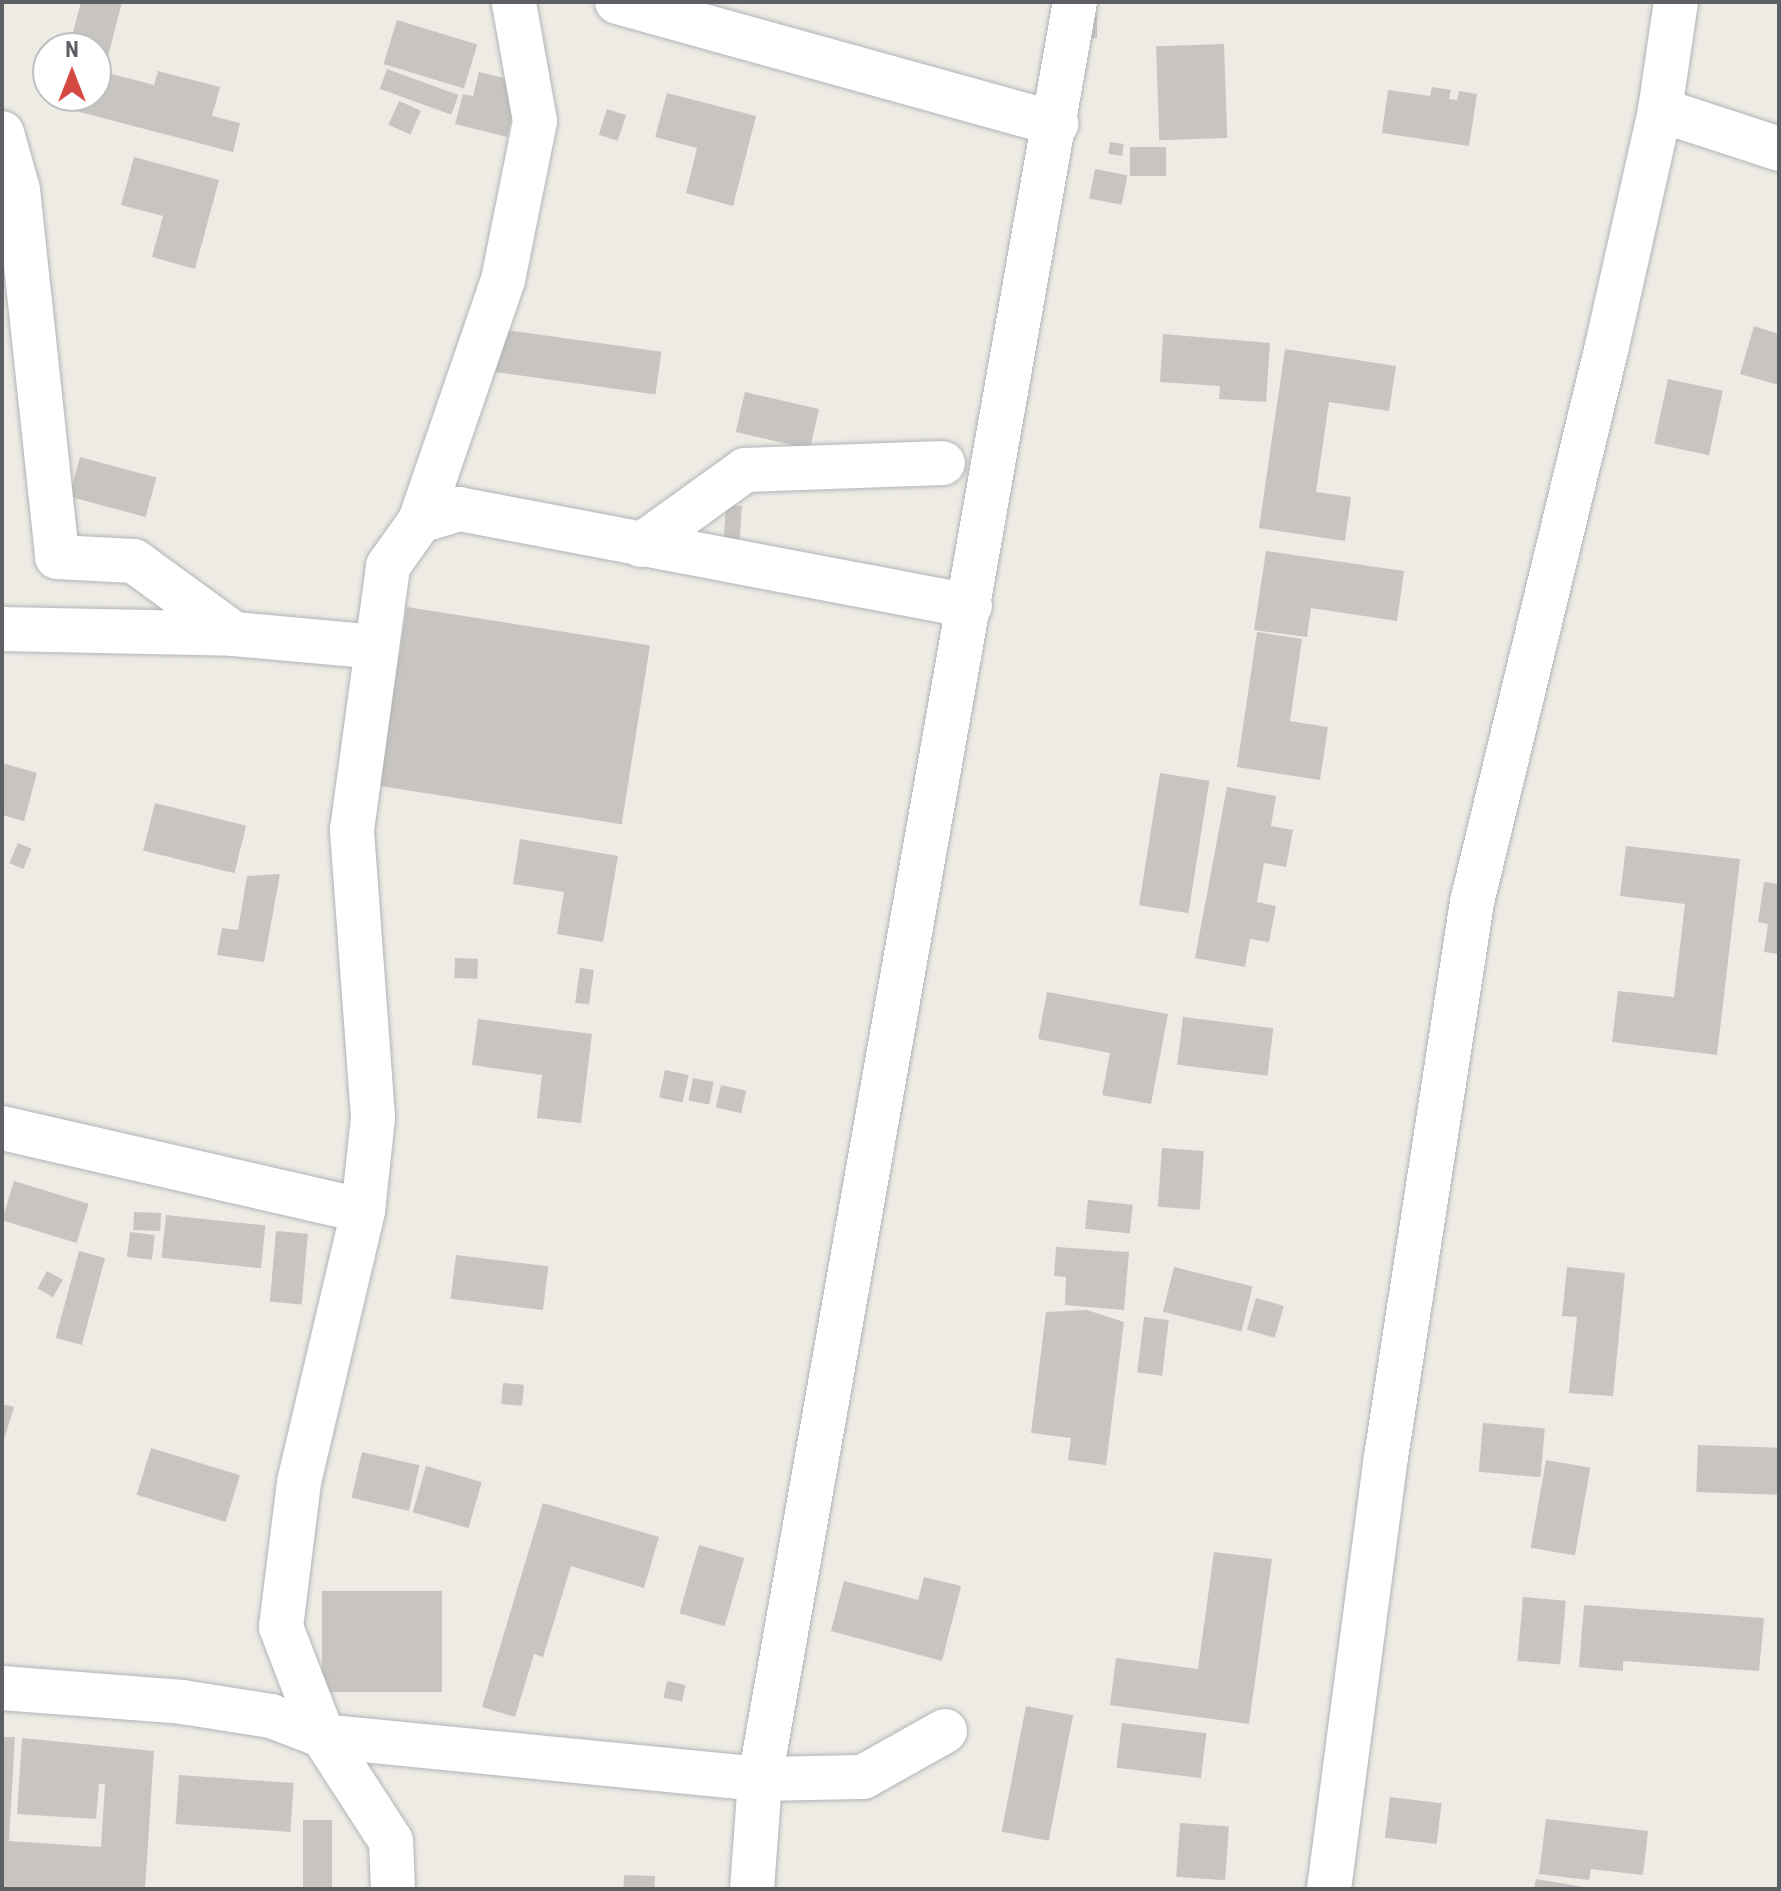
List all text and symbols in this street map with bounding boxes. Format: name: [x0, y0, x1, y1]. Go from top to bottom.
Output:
north arrow: [32, 32, 112, 112]
text: N: [65, 37, 79, 62]

